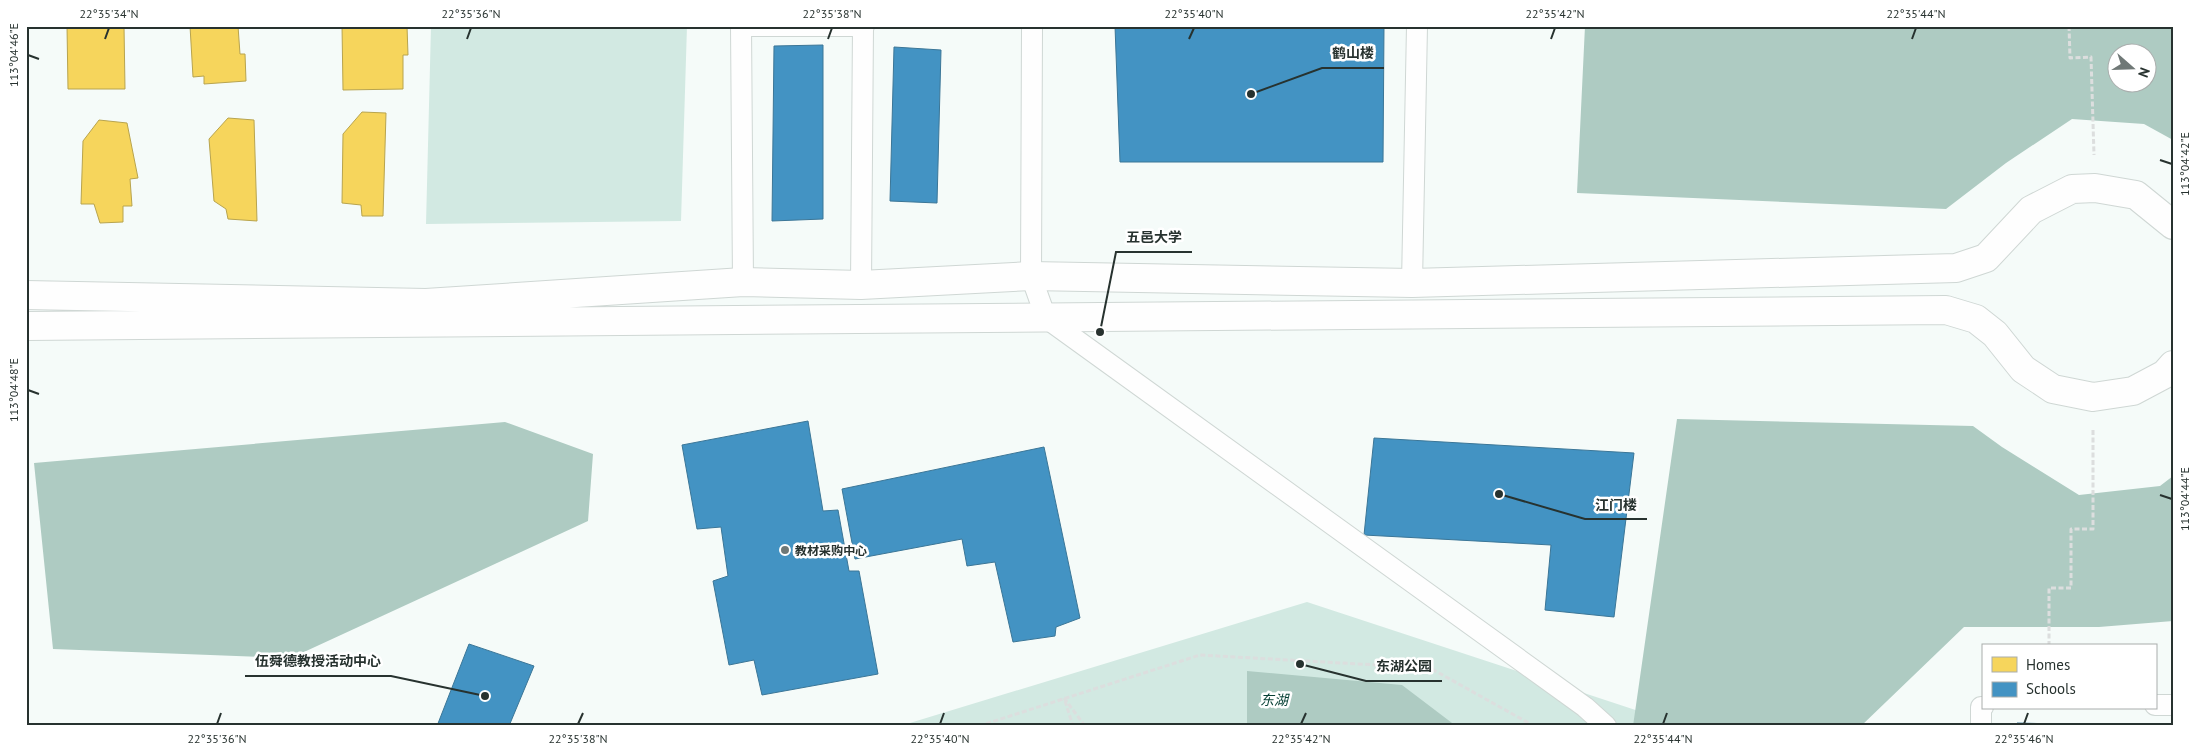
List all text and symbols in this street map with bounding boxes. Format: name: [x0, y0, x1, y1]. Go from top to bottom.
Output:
text: 22°35'34"N: [79, 6, 139, 21]
text: 22°35'36"N: [441, 6, 501, 21]
text: 22°35'38"N: [802, 6, 862, 21]
text: 22°35'40"N: [1164, 6, 1224, 21]
text: 22°35'42"N: [1525, 6, 1585, 21]
text: 22°35'44"N: [1886, 6, 1946, 21]
text: 113°04'46"E: [6, 23, 21, 87]
callout: 鹤山楼: [1322, 39, 1384, 68]
north arrow: [2106, 42, 2156, 92]
text: 鹤山楼: [1332, 44, 1374, 62]
text: N: [2134, 65, 2154, 80]
text: 113°04'42"E: [2177, 132, 2192, 196]
callout: 五邑大学: [1116, 223, 1192, 252]
text: 五邑大学: [1126, 228, 1182, 246]
text: 113°04'48"E: [6, 358, 21, 422]
text: 113°04'44"E: [2177, 467, 2192, 531]
callout: 江门楼: [1585, 490, 1647, 519]
text: 江门楼: [1595, 496, 1637, 514]
place label: 教材采购中心: [795, 543, 867, 558]
marker: 教材采购中心: [779, 544, 791, 556]
legend: [1982, 644, 2156, 710]
callout: 伍舜德教授活动中心: [245, 647, 391, 676]
text: 伍舜德教授活动中心: [255, 652, 381, 670]
callout: 东湖公园: [1366, 652, 1442, 681]
text: Homes: [2026, 655, 2070, 674]
text: 东湖公园: [1376, 657, 1432, 675]
text: Schools: [2026, 679, 2076, 698]
water label: 东湖: [1260, 691, 1290, 709]
text: 22°35'36"N: [187, 731, 247, 746]
text: 22°35'38"N: [548, 731, 608, 746]
text: 22°35'40"N: [910, 731, 970, 746]
text: 22°35'42"N: [1271, 731, 1331, 746]
text: 22°35'44"N: [1633, 731, 1693, 746]
text: 22°35'46"N: [1994, 731, 2054, 746]

